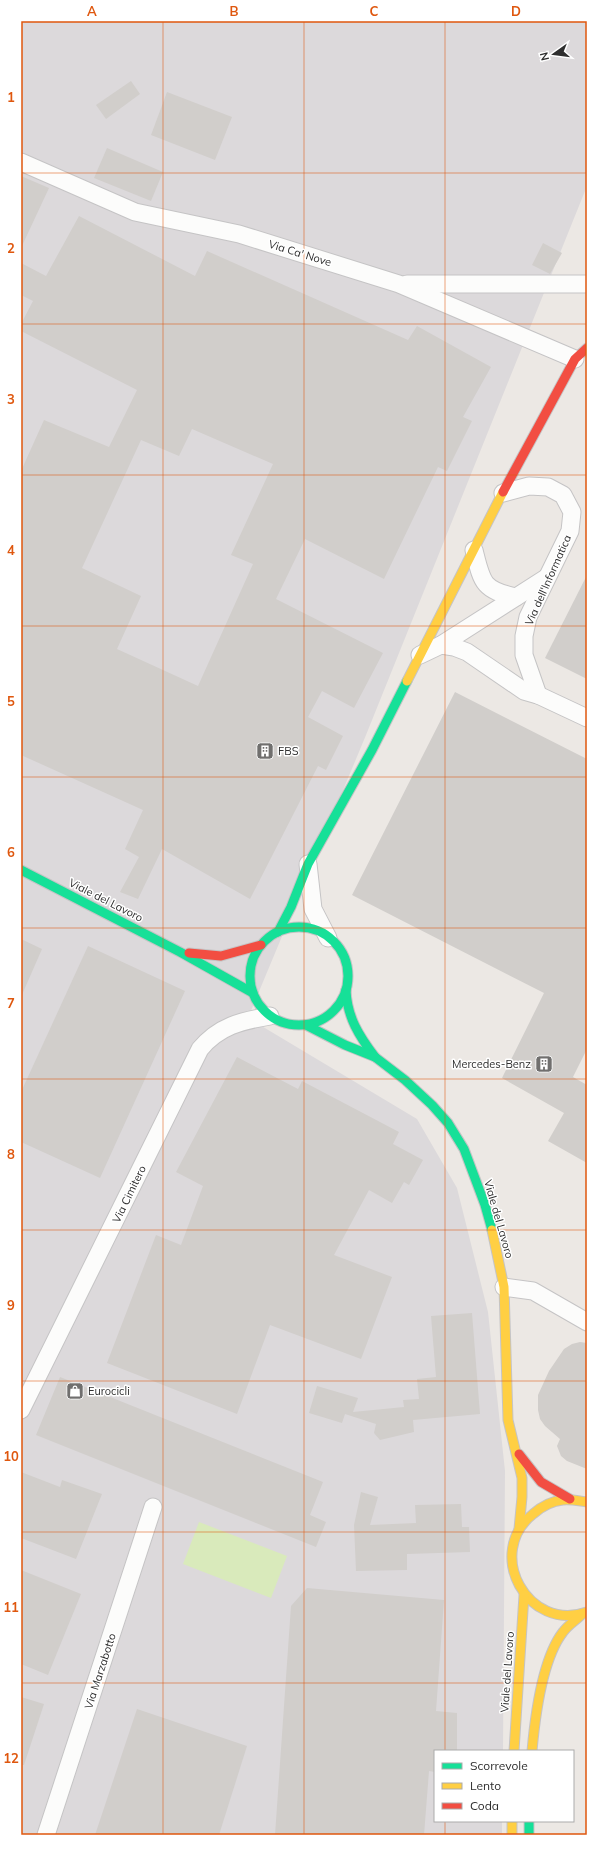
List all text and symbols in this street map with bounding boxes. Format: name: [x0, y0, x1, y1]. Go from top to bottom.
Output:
text: A: [87, 3, 97, 19]
text: B: [230, 3, 239, 19]
text: C: [370, 3, 379, 19]
text: D: [511, 3, 521, 19]
north arrow: [534, 34, 574, 74]
text: N: [536, 51, 552, 62]
text: 1: [7, 89, 15, 105]
street label: Via Ca' Nove: [267, 237, 333, 269]
text: 2: [7, 240, 15, 256]
text: 3: [7, 391, 15, 407]
street label: Via dell'Informatica: [522, 532, 574, 628]
text: 4: [7, 542, 15, 558]
text: 5: [7, 693, 15, 709]
building icon: FBS: [255, 741, 275, 761]
place label: FBS: [278, 744, 299, 758]
text: 6: [7, 844, 15, 860]
street label: Viale del Lavoro: [67, 875, 145, 925]
text: 7: [7, 995, 15, 1011]
building icon: Mercedes-Benz: [534, 1054, 554, 1074]
place label: Mercedes-Benz: [452, 1057, 531, 1071]
text: 8: [7, 1146, 15, 1162]
street label: Via Cimitero: [109, 1163, 149, 1225]
street label: Viale del Lavoro: [481, 1178, 517, 1260]
text: 9: [7, 1297, 15, 1313]
shop icon: Eurocicli: [65, 1381, 85, 1401]
place label: Eurocicli: [88, 1384, 130, 1398]
text: 10: [3, 1448, 19, 1464]
text: 11: [3, 1599, 19, 1615]
street label: Via Marzabotto: [81, 1631, 119, 1711]
street label: Viale del Lavoro: [497, 1631, 517, 1713]
text: 12: [3, 1750, 19, 1766]
legend: [434, 1750, 574, 1822]
text: Scorrevole: [470, 1758, 528, 1773]
text: Lento: [470, 1778, 501, 1793]
text: Coda: [470, 1798, 499, 1813]

